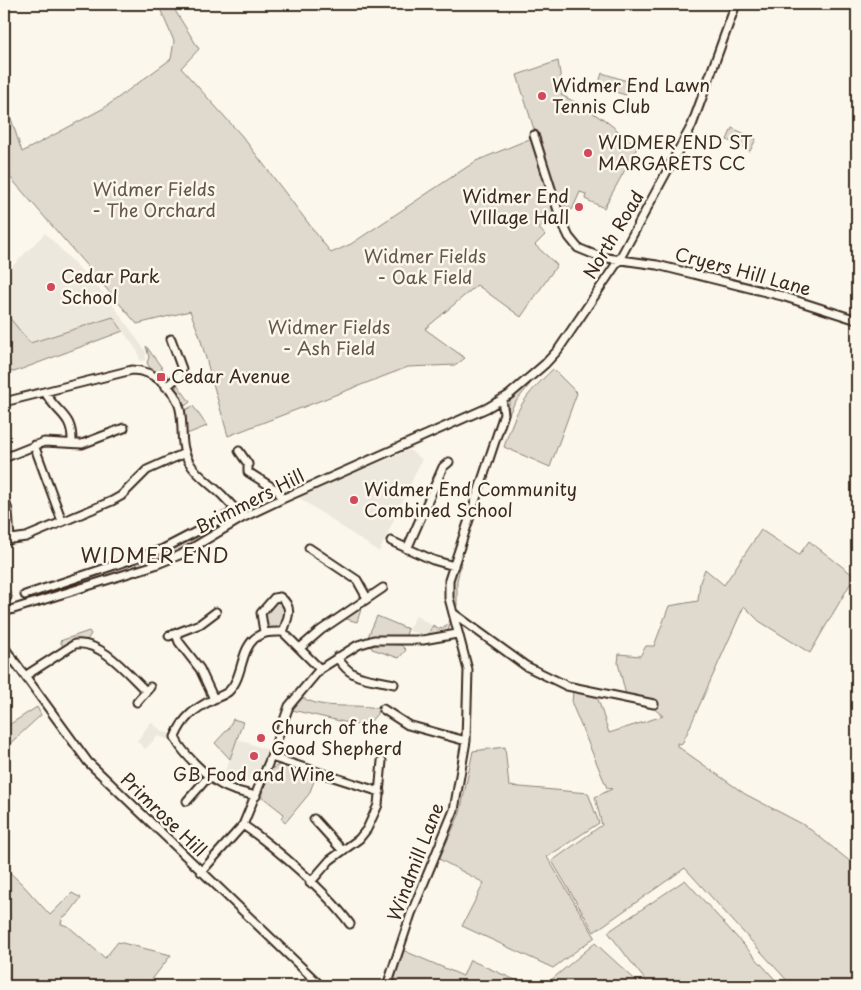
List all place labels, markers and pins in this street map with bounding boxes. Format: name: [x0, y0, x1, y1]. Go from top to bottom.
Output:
place label: Widmer End Lawn Tennis Club: [552, 71, 710, 119]
marker: Widmer End Lawn Tennis Club: [536, 90, 548, 102]
place label: WIDMER END ST MARGARETS CC: [598, 128, 753, 176]
marker: WIDMER END ST MARGARETS CC: [582, 147, 594, 159]
place label: Widmer End VIllage Hall: [462, 182, 569, 230]
marker: Widmer End VIllage Hall: [573, 201, 585, 213]
place label: Cedar Park School: [61, 262, 160, 310]
marker: Cedar Park School: [45, 281, 57, 293]
place label: Cedar Avenue: [171, 362, 291, 389]
marker: Cedar Avenue: [155, 371, 167, 383]
place label: Widmer End Community Combined School: [364, 475, 577, 523]
marker: Widmer End Community Combined School: [348, 494, 360, 506]
place label: Church of the Good Shepherd: [271, 713, 402, 761]
marker: Church of the Good Shepherd: [255, 732, 267, 744]
marker: GB Food and Wine: [248, 750, 260, 762]
place label: GB Food and Wine: [173, 760, 335, 787]

